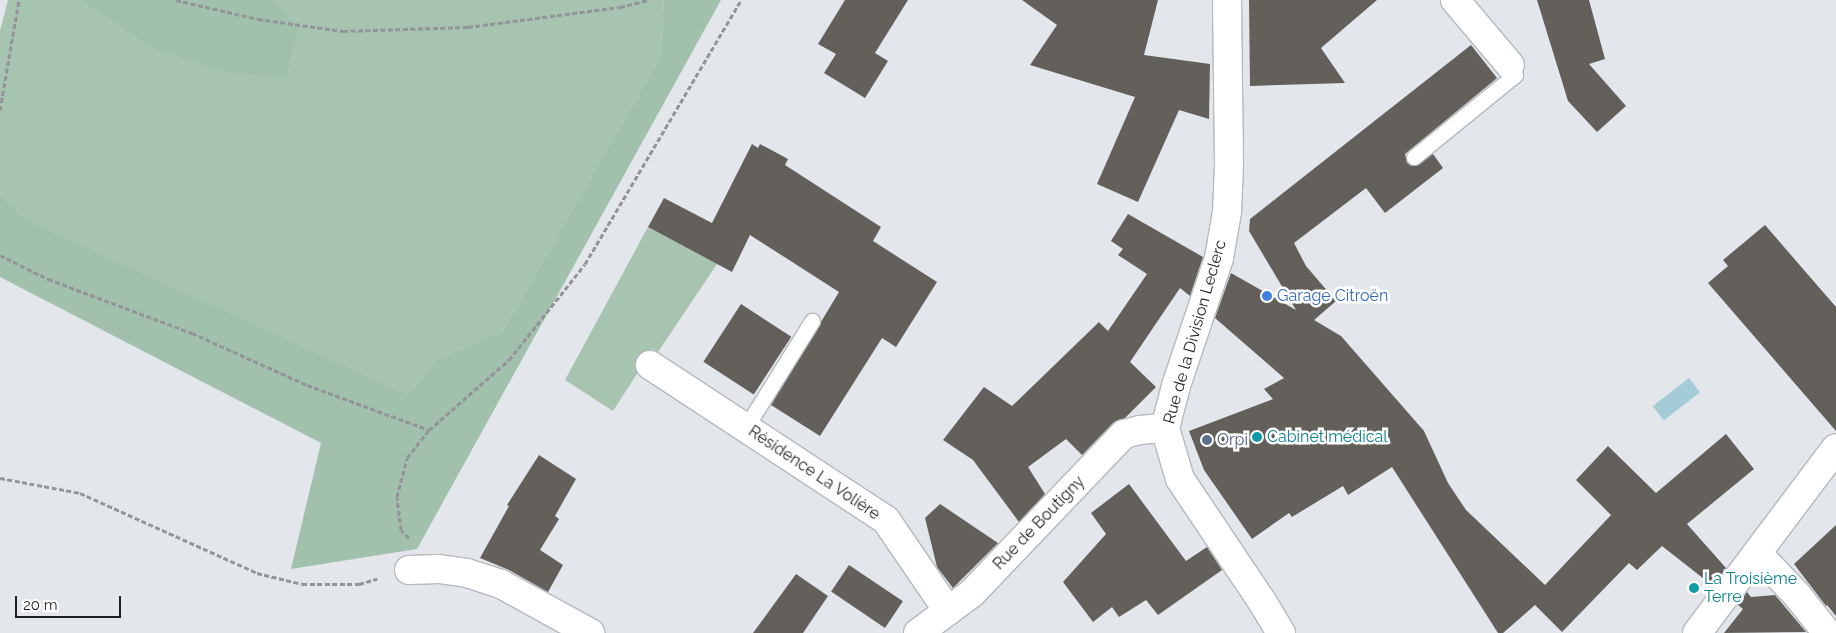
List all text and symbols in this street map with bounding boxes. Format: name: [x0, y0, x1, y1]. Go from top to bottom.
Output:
street label: Rue de la Division Leclerc: [1160, 238, 1230, 426]
place label: Garage Citroën: [1277, 286, 1388, 306]
marker: Garage Citroën: [1261, 290, 1273, 302]
street label: Résidence La Volière: [744, 422, 884, 524]
place label: Cabinet médical: [1267, 427, 1388, 447]
place label: Orpi: [1217, 430, 1248, 450]
marker: Cabinet médical: [1251, 431, 1263, 443]
marker: Orpi: [1201, 434, 1213, 446]
street label: Rue de Boutigny: [989, 472, 1089, 574]
place label: La Troisième Terre: [1704, 569, 1798, 607]
marker: La Troisième Terre: [1688, 582, 1700, 594]
scale bar: [18, 586, 124, 618]
text: 20 m: [23, 596, 58, 614]

